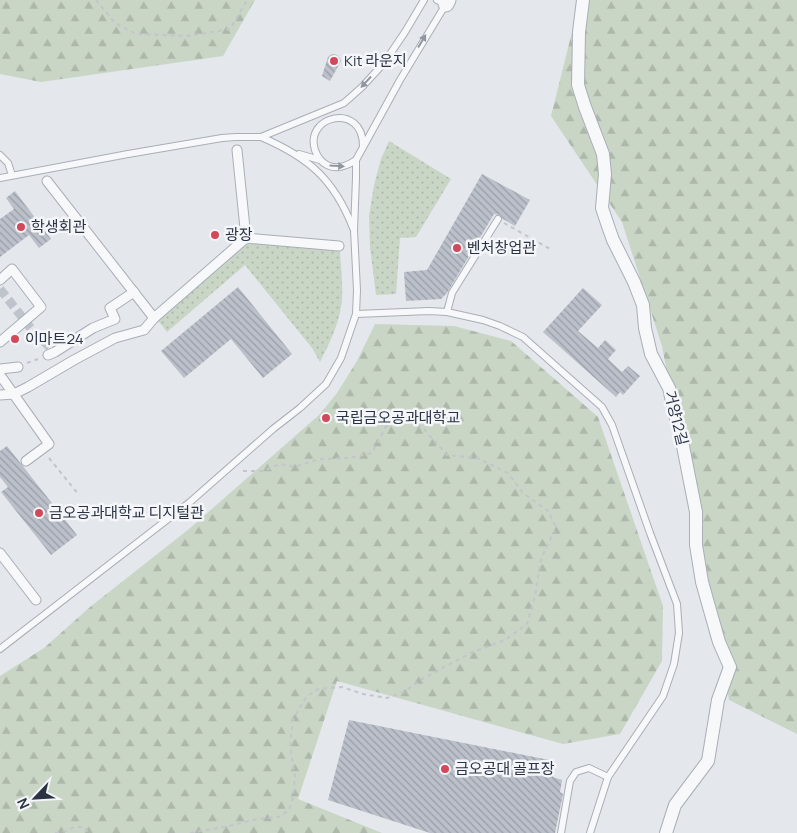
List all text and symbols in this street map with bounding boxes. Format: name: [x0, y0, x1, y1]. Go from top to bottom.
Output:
one-way arrow: [418, 35, 427, 48]
place label: Kit 라운지: [344, 50, 407, 71]
marker: Kit 라운지: [328, 55, 340, 67]
one-way arrow: [360, 76, 372, 88]
one-way arrow: [329, 162, 345, 170]
place label: 학생회관: [31, 216, 86, 237]
marker: 학생회관: [15, 221, 27, 233]
place label: 광장: [225, 224, 253, 245]
marker: 광장: [209, 229, 221, 241]
place label: 벤처창업관: [467, 237, 536, 258]
marker: 벤처창업관: [451, 242, 463, 254]
place label: 이마트24: [25, 328, 84, 349]
marker: 이마트24: [9, 333, 21, 345]
street label: 거양12길: [660, 388, 693, 447]
place label: 국립금오공과대학교: [336, 407, 460, 428]
marker: 국립금오공과대학교: [320, 412, 332, 424]
place label: 금오공과대학교 디지털관: [49, 502, 204, 523]
marker: 금오공과대학교 디지털관: [33, 507, 45, 519]
place label: 금오공대 골프장: [455, 758, 555, 779]
marker: 금오공대 골프장: [439, 763, 451, 775]
north arrow: [10, 773, 60, 823]
text: N: [12, 795, 34, 812]

